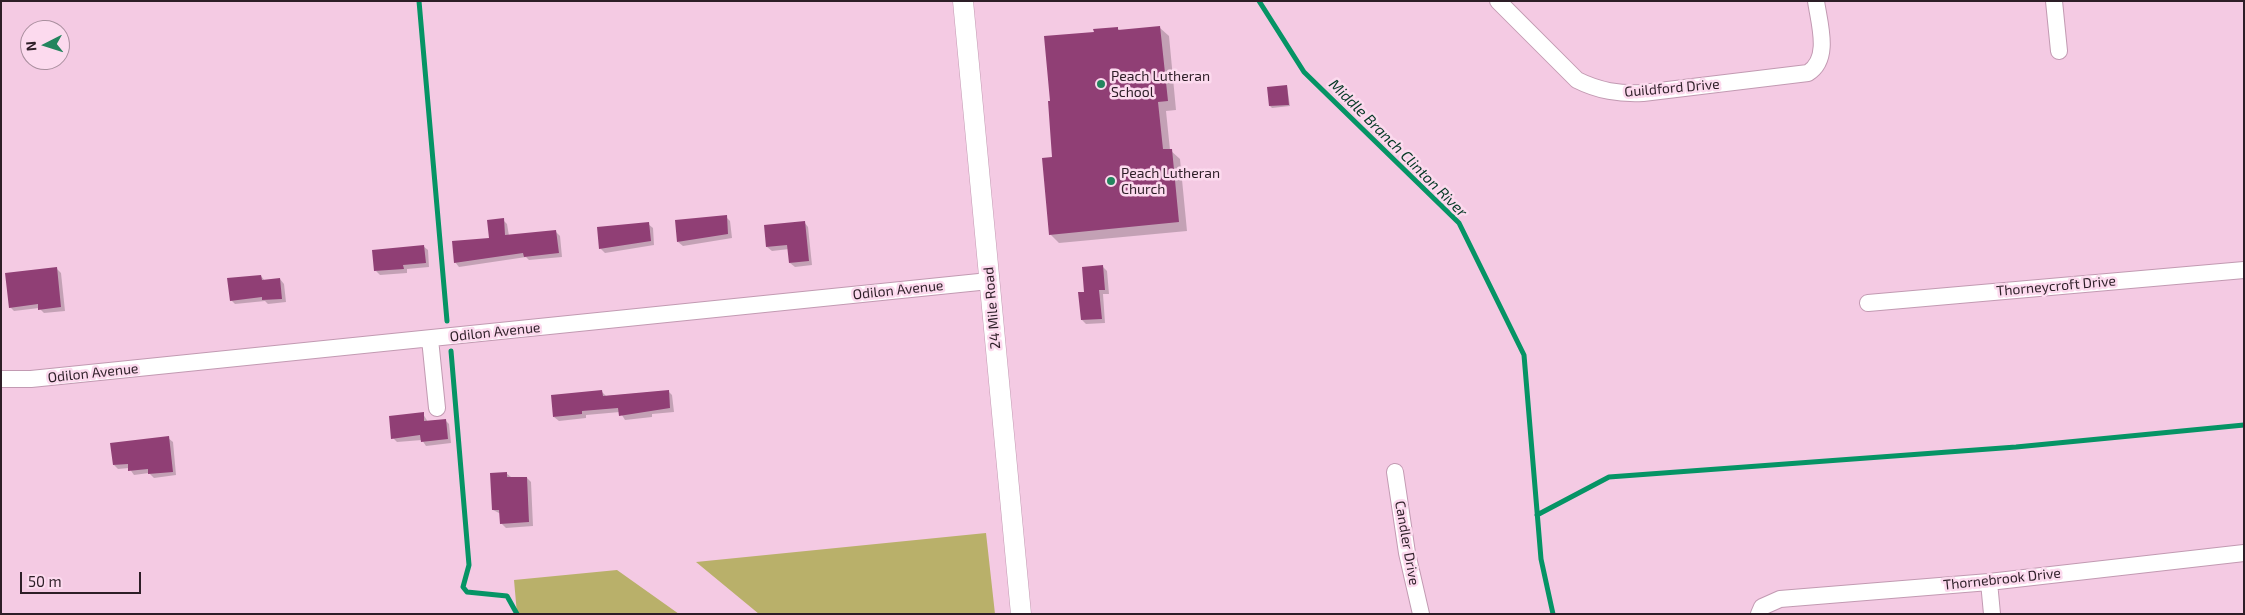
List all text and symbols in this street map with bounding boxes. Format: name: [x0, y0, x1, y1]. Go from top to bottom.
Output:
north arrow: [20, 20, 70, 70]
text: N: [22, 40, 39, 52]
place label: Peach Lutheran School: [1111, 68, 1210, 100]
water label: Middle Branch Clinton River: [1325, 75, 1471, 221]
street label: Guildford Drive: [1624, 75, 1720, 101]
marker: Peach Lutheran School: [1095, 78, 1107, 90]
place label: Peach Lutheran Church: [1121, 165, 1220, 198]
marker: Peach Lutheran Church: [1105, 175, 1117, 187]
street label: 24 Mile Road: [980, 266, 1004, 350]
street label: Thorneycroft Drive: [1995, 272, 2117, 300]
street label: Odilon Avenue: [852, 277, 944, 303]
street label: Odilon Avenue: [449, 319, 541, 345]
street label: Odilon Avenue: [47, 360, 139, 386]
street label: Candler Drive: [1391, 499, 1423, 587]
scale bar: [22, 562, 144, 594]
street label: Thornebrook Drive: [1942, 564, 2062, 594]
text: 50 m: [28, 572, 62, 590]

